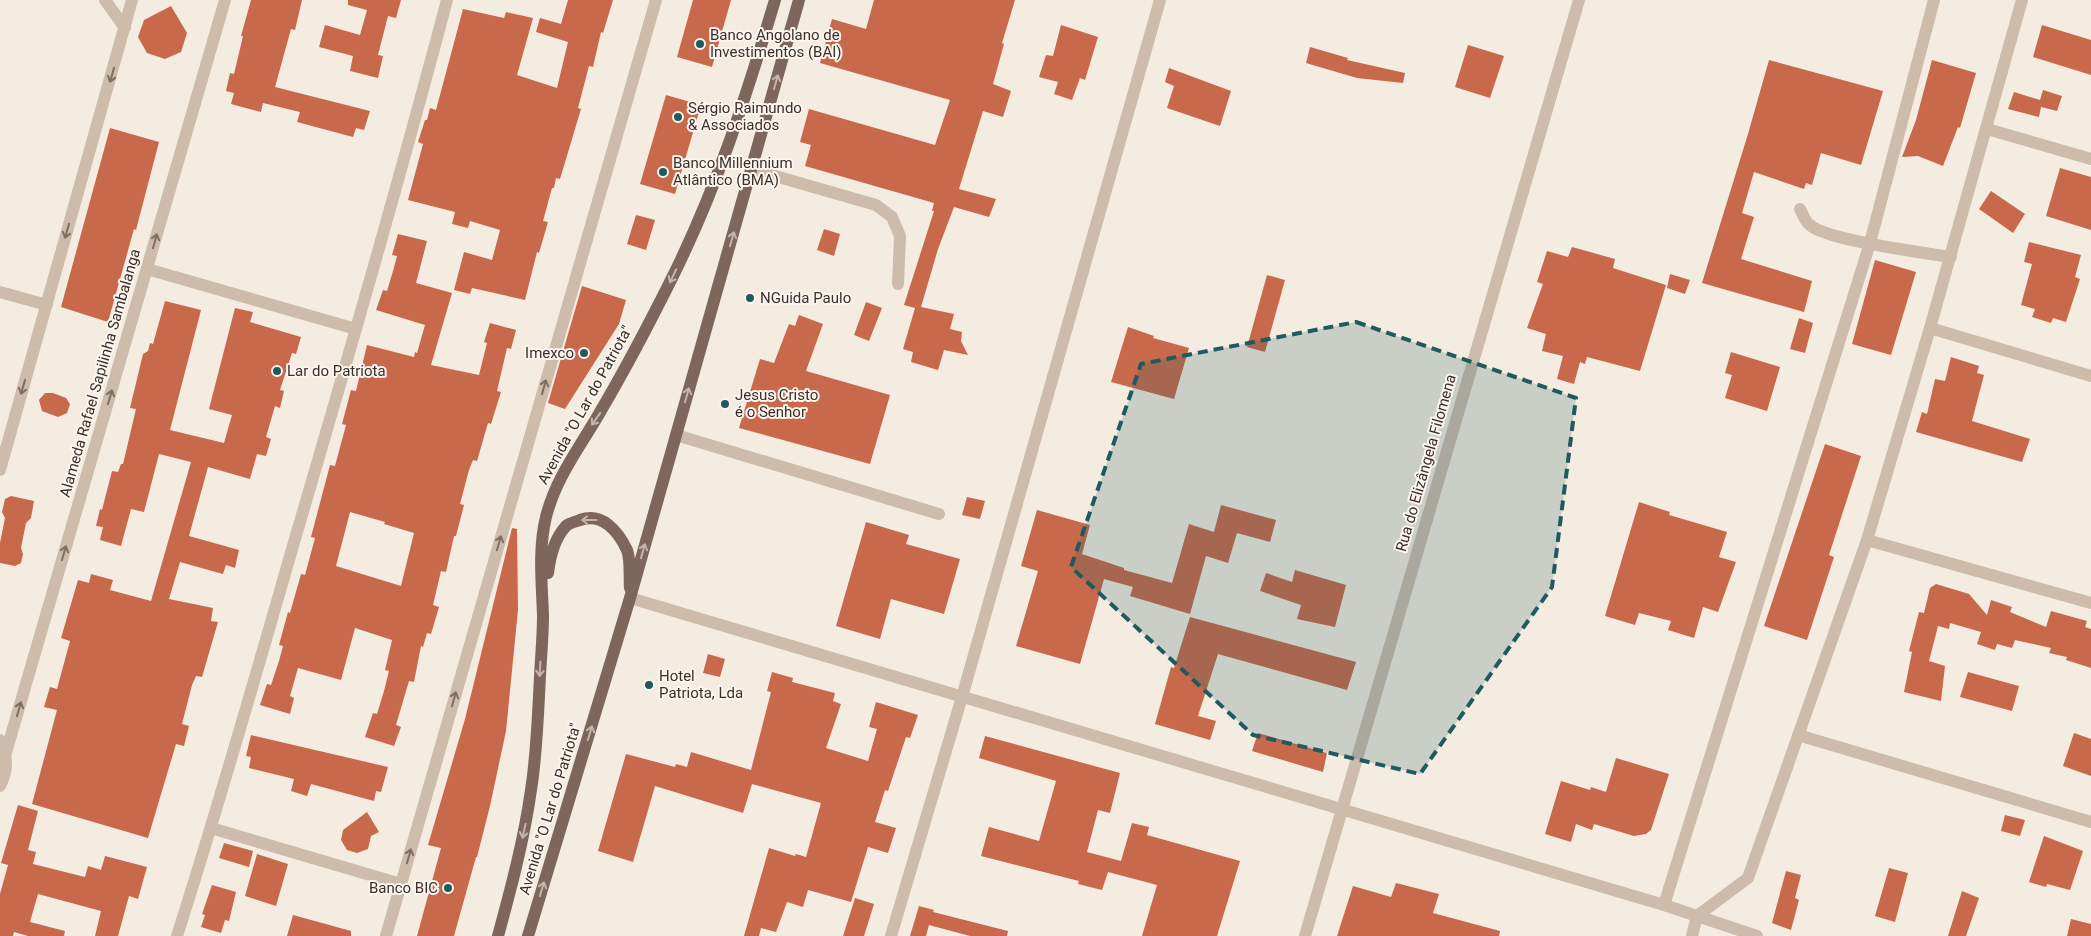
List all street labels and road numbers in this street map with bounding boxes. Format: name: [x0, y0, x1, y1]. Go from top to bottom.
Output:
street label: Alameda Rafael Sapilinha Sambalanga: [56, 247, 144, 499]
street label: Avenida "O Lar do Patriota": [534, 322, 636, 487]
street label: Rua do Elizângela Filomena: [1392, 372, 1460, 554]
street label: Avenida "O Lar do Patriota": [515, 721, 585, 897]

